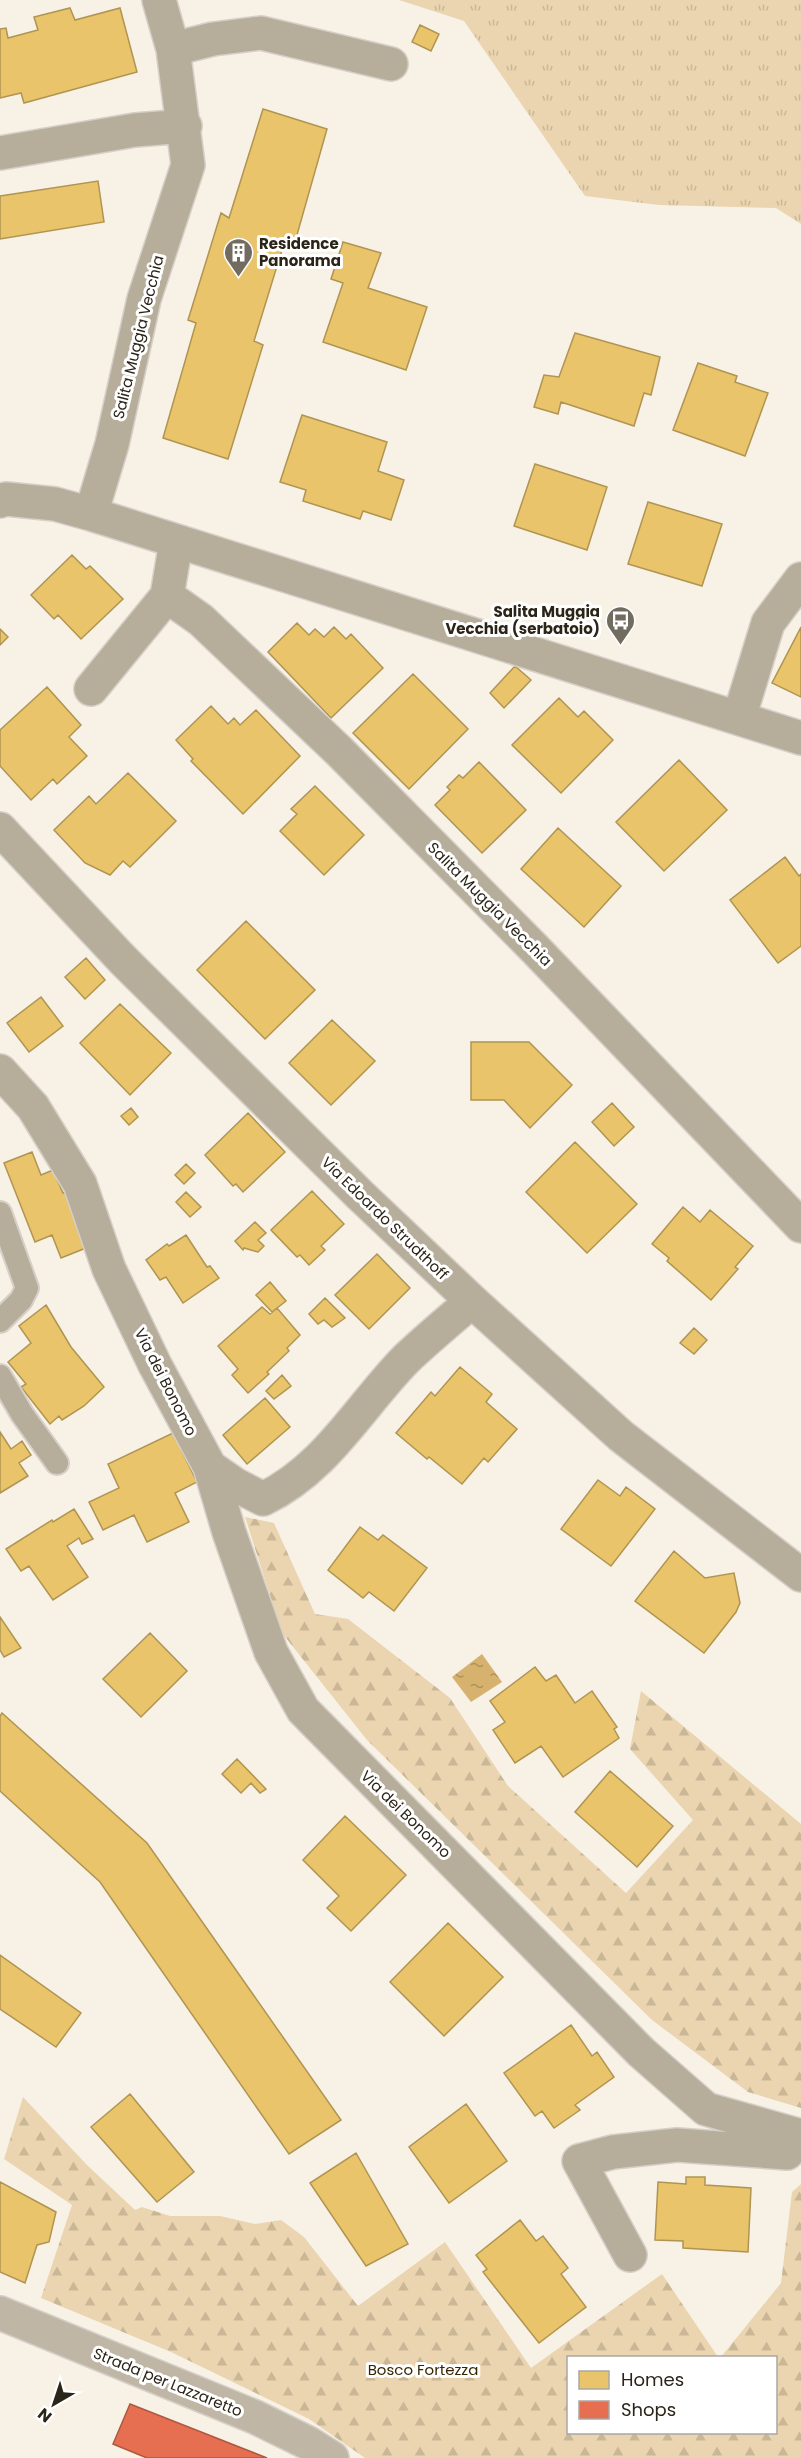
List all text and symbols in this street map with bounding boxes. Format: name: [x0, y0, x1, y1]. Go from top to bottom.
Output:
place label: Residence Panorama: [259, 233, 341, 271]
building icon: Residence Panorama: [222, 236, 254, 278]
street label: Salita Muggia Vecchia: [108, 253, 168, 421]
place label: Salita Muggia Vecchia (serbatoio): [445, 601, 600, 639]
bus stop icon: Salita Muggia Vecchia (serbatoio): [605, 604, 637, 646]
street label: Salita Muggia Vecchia: [423, 837, 557, 971]
street label: Via Edoardo Strudthoff: [317, 1152, 453, 1284]
street label: Via dei Bonomo: [130, 1325, 202, 1439]
street label: Via dei Bonomo: [356, 1765, 456, 1863]
street label: Strada per Lazzaretto: [90, 2342, 246, 2422]
legend: [567, 2356, 777, 2434]
park label: Bosco Fortezza: [368, 2359, 478, 2380]
text: Homes: [621, 2367, 684, 2392]
north arrow: [24, 2374, 84, 2434]
text: Shops: [621, 2397, 676, 2422]
text: N: [33, 2403, 57, 2428]

